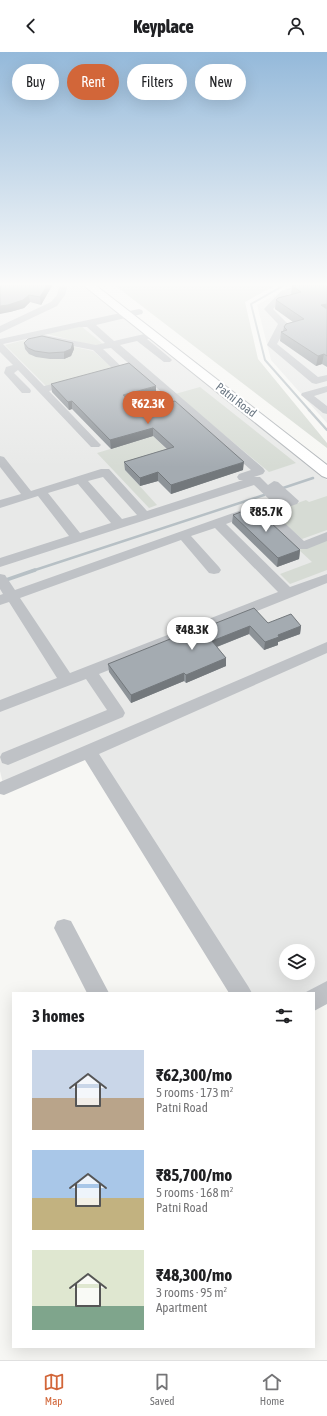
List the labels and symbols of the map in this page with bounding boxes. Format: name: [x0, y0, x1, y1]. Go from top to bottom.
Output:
street label: Patni Road: [213, 380, 259, 420]
pin: ₹62.3K: [115, 391, 181, 425]
pin: ₹85.7K: [233, 499, 299, 533]
pin: ₹48.3K: [159, 617, 225, 651]

